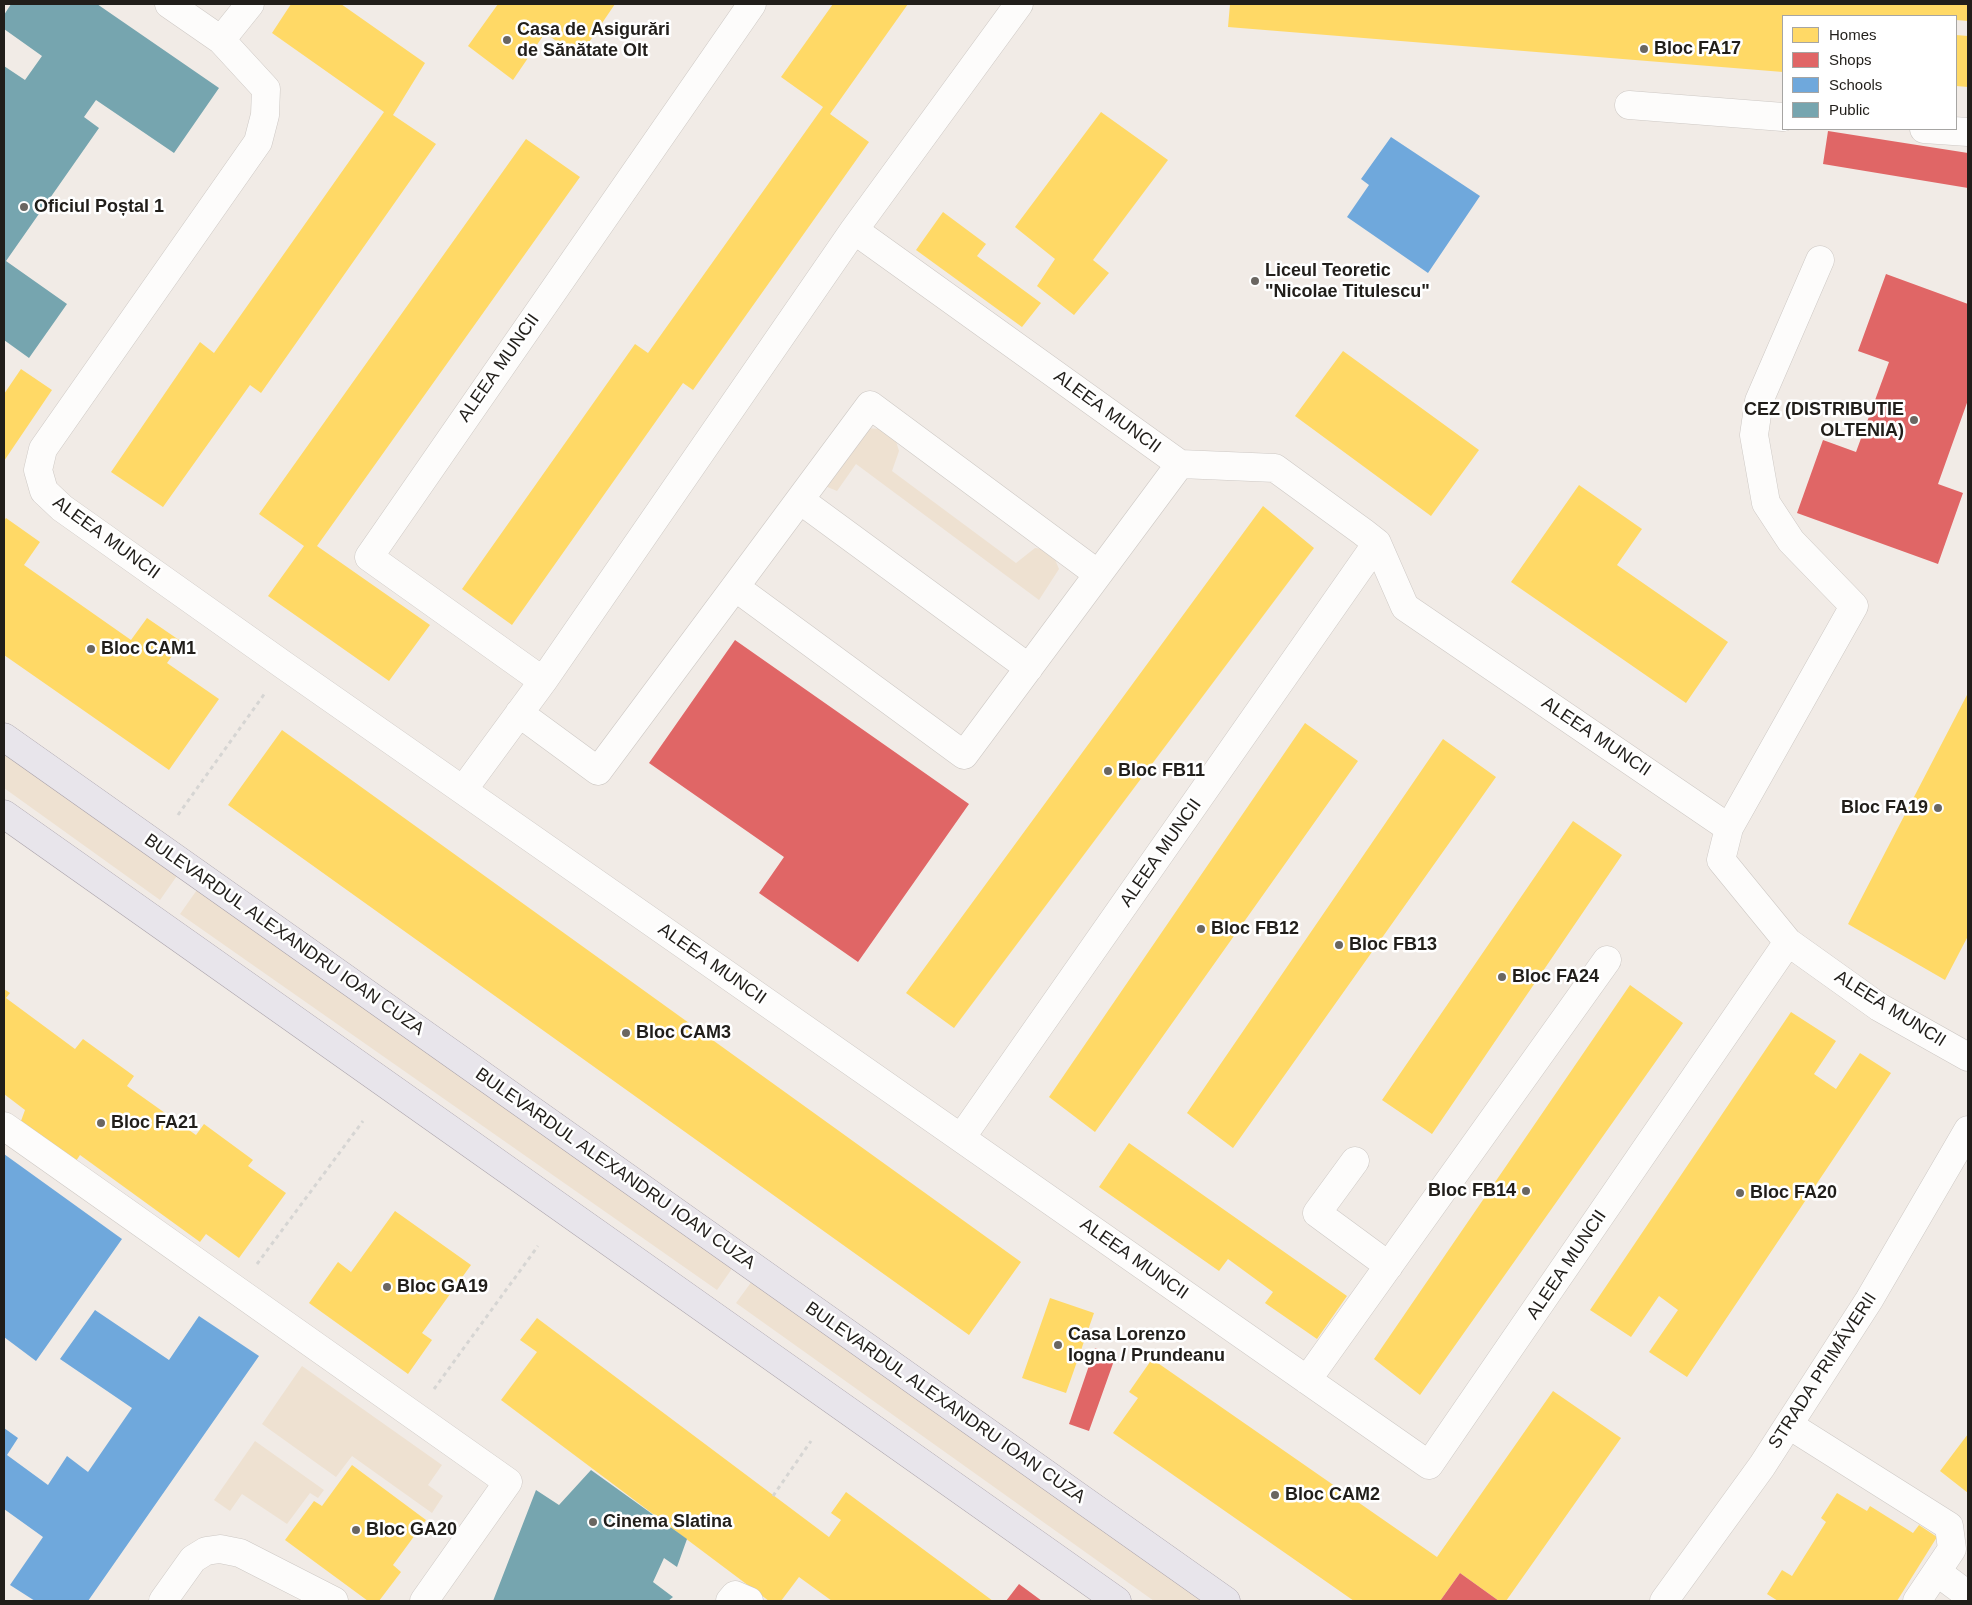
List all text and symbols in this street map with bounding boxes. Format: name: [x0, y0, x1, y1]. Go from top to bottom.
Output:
legend: [1782, 15, 1957, 130]
place label: Casa de Asigurări de Sănătate Olt: [517, 19, 670, 62]
text: Homes: [1829, 26, 1877, 43]
marker: Casa de Asigurări de Sănătate Olt: [501, 34, 513, 46]
place label: Bloc FA17: [1654, 38, 1741, 60]
marker: Bloc FA17: [1638, 43, 1650, 55]
text: Shops: [1829, 51, 1872, 68]
text: Schools: [1829, 76, 1882, 93]
text: Public: [1829, 101, 1870, 118]
place label: Oficiul Poștal 1: [34, 196, 164, 218]
marker: Oficiul Poștal 1: [18, 201, 30, 213]
place label: Liceul Teoretic "Nicolae Titulescu": [1265, 260, 1430, 302]
marker: Liceul Teoretic "Nicolae Titulescu": [1249, 275, 1261, 287]
street label: ALEEA MUNCII: [454, 310, 544, 426]
street label: ALEEA MUNCII: [1049, 366, 1165, 458]
place label: CEZ (DISTRIBUTIE OLTENIA): [1744, 399, 1904, 442]
marker: CEZ (DISTRIBUTIE OLTENIA): [1908, 414, 1920, 426]
street label: ALEEA MUNCII: [48, 492, 164, 584]
place label: Bloc CAM1: [101, 638, 196, 660]
marker: Bloc CAM1: [85, 643, 97, 655]
street label: ALEEA MUNCII: [1537, 693, 1655, 781]
place label: Bloc FB11: [1118, 760, 1205, 782]
marker: Bloc FB11: [1102, 765, 1114, 777]
street label: ALEEA MUNCII: [1116, 795, 1206, 911]
place label: Bloc FA19: [1841, 797, 1928, 819]
marker: Bloc FA19: [1932, 802, 1944, 814]
street label: BULEVARDUL ALEXANDRU IOAN CUZA: [140, 830, 428, 1040]
place label: Bloc FB12: [1211, 918, 1299, 940]
street label: ALEEA MUNCII: [654, 919, 770, 1009]
marker: Bloc FB12: [1195, 923, 1207, 935]
place label: Bloc FB13: [1349, 934, 1437, 956]
marker: Bloc FB13: [1333, 939, 1345, 951]
place label: Bloc FA24: [1512, 966, 1599, 988]
street label: ALEEA MUNCII: [1830, 966, 1950, 1052]
marker: Bloc FA24: [1496, 971, 1508, 983]
place label: Bloc CAM3: [636, 1022, 731, 1044]
marker: Bloc CAM3: [620, 1027, 632, 1039]
street label: BULEVARDUL ALEXANDRU IOAN CUZA: [471, 1064, 759, 1274]
place label: Bloc FA21: [111, 1112, 198, 1134]
marker: Bloc FA21: [95, 1117, 107, 1129]
place label: Bloc FB14: [1428, 1180, 1516, 1202]
place label: Bloc FA20: [1750, 1182, 1837, 1204]
marker: Bloc FB14: [1520, 1185, 1532, 1197]
marker: Bloc FA20: [1734, 1187, 1746, 1199]
street label: ALEEA MUNCII: [1523, 1206, 1611, 1324]
street label: ALEEA MUNCII: [1076, 1214, 1192, 1304]
place label: Bloc GA19: [397, 1276, 488, 1298]
marker: Bloc GA19: [381, 1281, 393, 1293]
street label: STRADA PRIMĂVERII: [1764, 1289, 1882, 1453]
street label: BULEVARDUL ALEXANDRU IOAN CUZA: [801, 1298, 1089, 1508]
place label: Casa Lorenzo Iogna / Prundeanu: [1068, 1324, 1225, 1366]
marker: Casa Lorenzo Iogna / Prundeanu: [1052, 1339, 1064, 1351]
place label: Bloc CAM2: [1285, 1484, 1380, 1506]
marker: Bloc CAM2: [1269, 1489, 1281, 1501]
place label: Cinema Slatina: [603, 1511, 732, 1533]
marker: Cinema Slatina: [587, 1516, 599, 1528]
place label: Bloc GA20: [366, 1519, 457, 1541]
marker: Bloc GA20: [350, 1524, 362, 1536]

